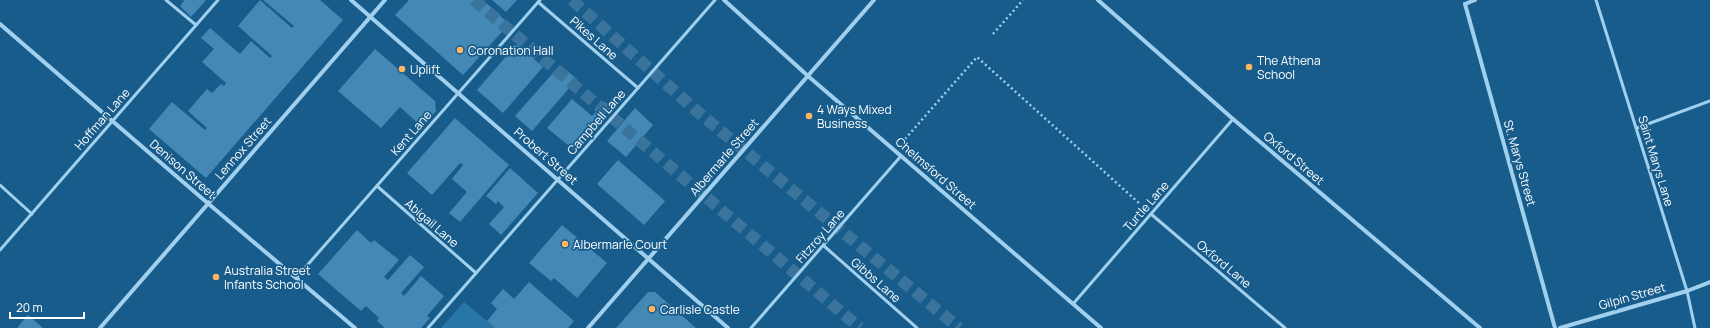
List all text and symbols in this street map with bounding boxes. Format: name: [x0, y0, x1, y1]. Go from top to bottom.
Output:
street label: Pikes Lane: [566, 12, 622, 64]
place label: Coronation Hall: [468, 42, 554, 59]
marker: Coronation Hall: [455, 45, 465, 55]
place label: The Athena School: [1257, 52, 1321, 83]
place label: Uplift: [410, 61, 440, 78]
marker: The Athena School: [1244, 62, 1254, 72]
marker: Uplift: [397, 64, 407, 74]
street label: Hoffman Lane: [70, 85, 134, 153]
street label: Campbell Lane: [563, 86, 629, 158]
place label: 4 Ways Mixed Business: [817, 101, 892, 132]
street label: Kent Lane: [387, 107, 435, 159]
marker: 4 Ways Mixed Business: [804, 111, 814, 121]
street label: Lennox Street: [211, 113, 275, 183]
street label: Albermarle Street: [686, 114, 763, 199]
street label: Saint Marys Lane: [1634, 114, 1678, 208]
street label: St. Marys Street: [1500, 118, 1540, 208]
street label: Probert Street: [510, 124, 582, 189]
street label: Oxford Street: [1260, 127, 1328, 189]
street label: Chelmsford Street: [892, 133, 980, 213]
street label: Denison Street: [146, 135, 220, 203]
street label: Turtle Lane: [1119, 177, 1173, 235]
street label: Abigail Lane: [401, 195, 463, 251]
street label: Fitzroy Lane: [792, 205, 848, 267]
place label: Albermarle Court: [573, 236, 667, 253]
street label: Oxford Lane: [1193, 236, 1255, 292]
marker: Albermarle Court: [560, 239, 570, 249]
street label: Gibbs Lane: [847, 254, 905, 306]
place label: Australia Street Infants School: [224, 262, 311, 293]
marker: Australia Street Infants School: [211, 272, 221, 282]
street label: Gilpin Street: [1597, 278, 1668, 314]
scale bar: [10, 294, 84, 320]
text: 20 m: [16, 299, 43, 316]
place label: Carlisle Castle: [660, 301, 740, 318]
marker: Carlisle Castle: [647, 304, 657, 314]

